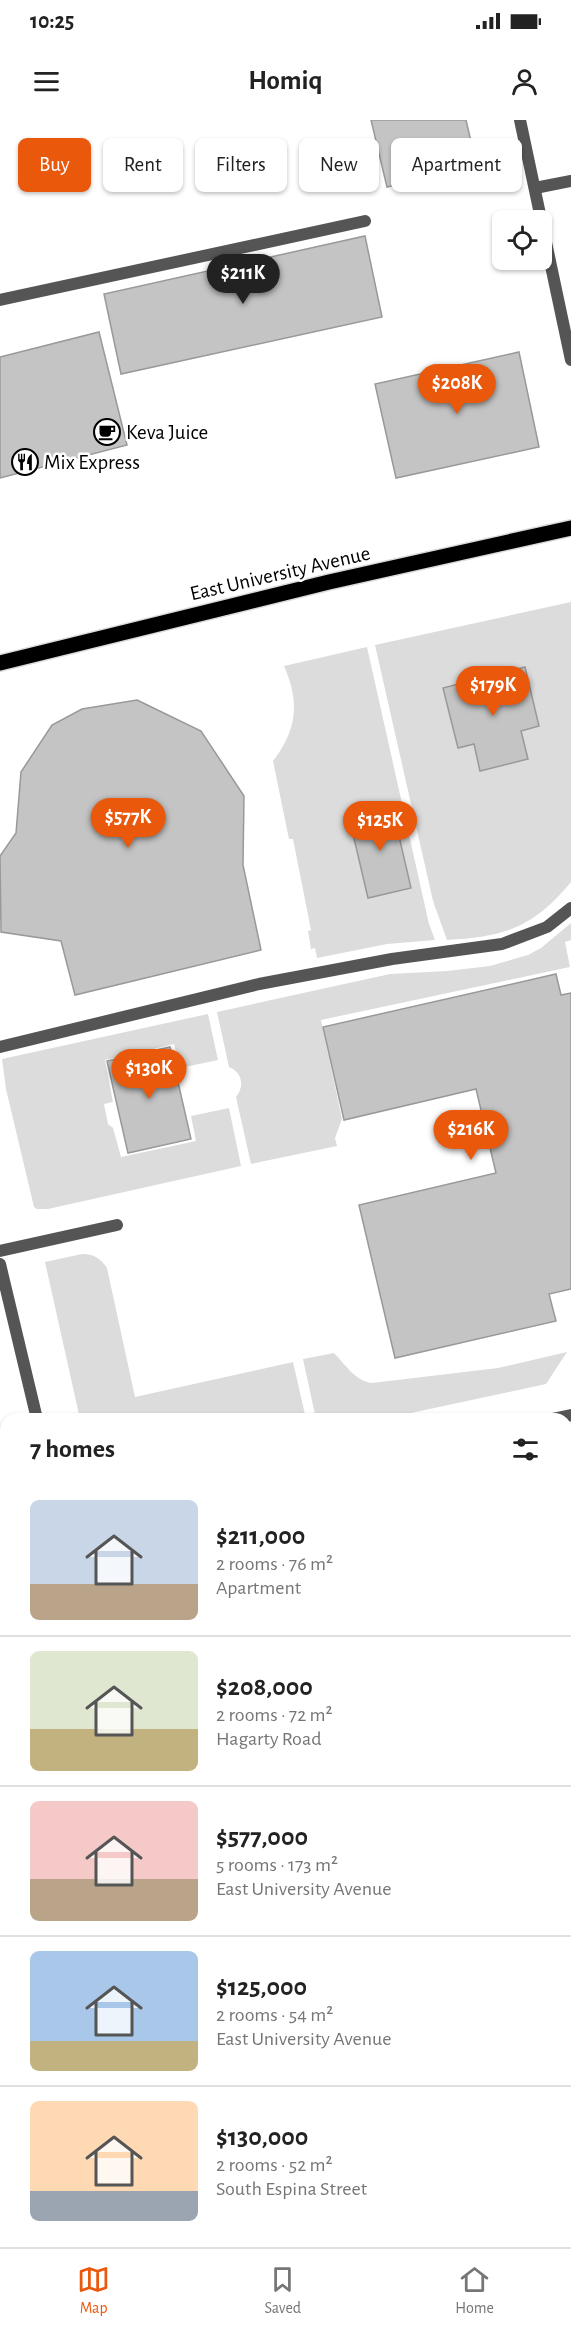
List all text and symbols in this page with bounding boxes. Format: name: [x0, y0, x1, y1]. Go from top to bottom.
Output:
text: 10:25: [30, 10, 74, 32]
icon: menu: [30, 65, 63, 98]
icon: person: [508, 65, 541, 98]
text: Homiq: [248, 67, 323, 94]
chip: Buy: [18, 138, 91, 192]
chip: Rent: [103, 138, 183, 192]
chip: Filters: [195, 138, 287, 192]
chip: New: [299, 138, 379, 192]
chip: Apartment: [391, 138, 522, 192]
map controls: [492, 210, 552, 270]
button: locate: [492, 210, 552, 270]
pin: $211K: [201, 254, 285, 305]
text: $211K: [221, 263, 265, 283]
pin: $208K: [415, 364, 499, 415]
text: $208K: [432, 373, 482, 393]
cafe icon: Keva Juice: [92, 417, 122, 447]
place label: Keva Juice: [126, 422, 208, 443]
restaurant icon: Mix Express: [10, 447, 40, 477]
place label: Mix Express: [44, 452, 140, 473]
street label: East University Avenue: [188, 543, 372, 604]
pin: $179K: [451, 666, 535, 717]
text: $179K: [470, 675, 516, 695]
pin: $577K: [86, 798, 170, 849]
pin: $125K: [338, 801, 422, 852]
text: $577K: [105, 807, 151, 827]
text: $125K: [357, 810, 403, 830]
pin: $130K: [107, 1049, 191, 1100]
text: $130K: [126, 1058, 172, 1078]
pin: $216K: [429, 1110, 513, 1161]
text: $216K: [448, 1119, 494, 1139]
icon: filters: [509, 1433, 542, 1466]
text: 7 homes: [30, 1436, 115, 1462]
text: $211,000: [216, 1523, 305, 1549]
icon: home: [78, 1524, 150, 1596]
text: 2 rooms · 76 m²: [216, 1554, 333, 1574]
text: Apartment: [216, 1578, 301, 1598]
text: $208,000: [216, 1674, 313, 1700]
icon: home: [78, 1675, 150, 1747]
text: 2 rooms · 72 m²: [216, 1705, 333, 1725]
text: Hagarty Road: [216, 1729, 322, 1749]
text: $577,000: [216, 1824, 308, 1850]
icon: home: [78, 1825, 150, 1897]
text: 5 rooms · 173 m²: [216, 1855, 338, 1875]
text: East University Avenue: [216, 1879, 391, 1899]
text: $125,000: [216, 1974, 307, 2000]
icon: home: [78, 1975, 150, 2047]
text: 2 rooms · 54 m²: [216, 2005, 333, 2025]
text: East University Avenue: [216, 2029, 391, 2049]
text: $130,000: [216, 2124, 308, 2150]
icon: home: [78, 2125, 150, 2197]
text: 2 rooms · 52 m²: [216, 2155, 333, 2175]
text: South Espina Street: [216, 2179, 367, 2199]
tab: Map: [77, 2263, 110, 2318]
tab: Saved: [264, 2263, 301, 2318]
tab: Home: [455, 2263, 494, 2318]

